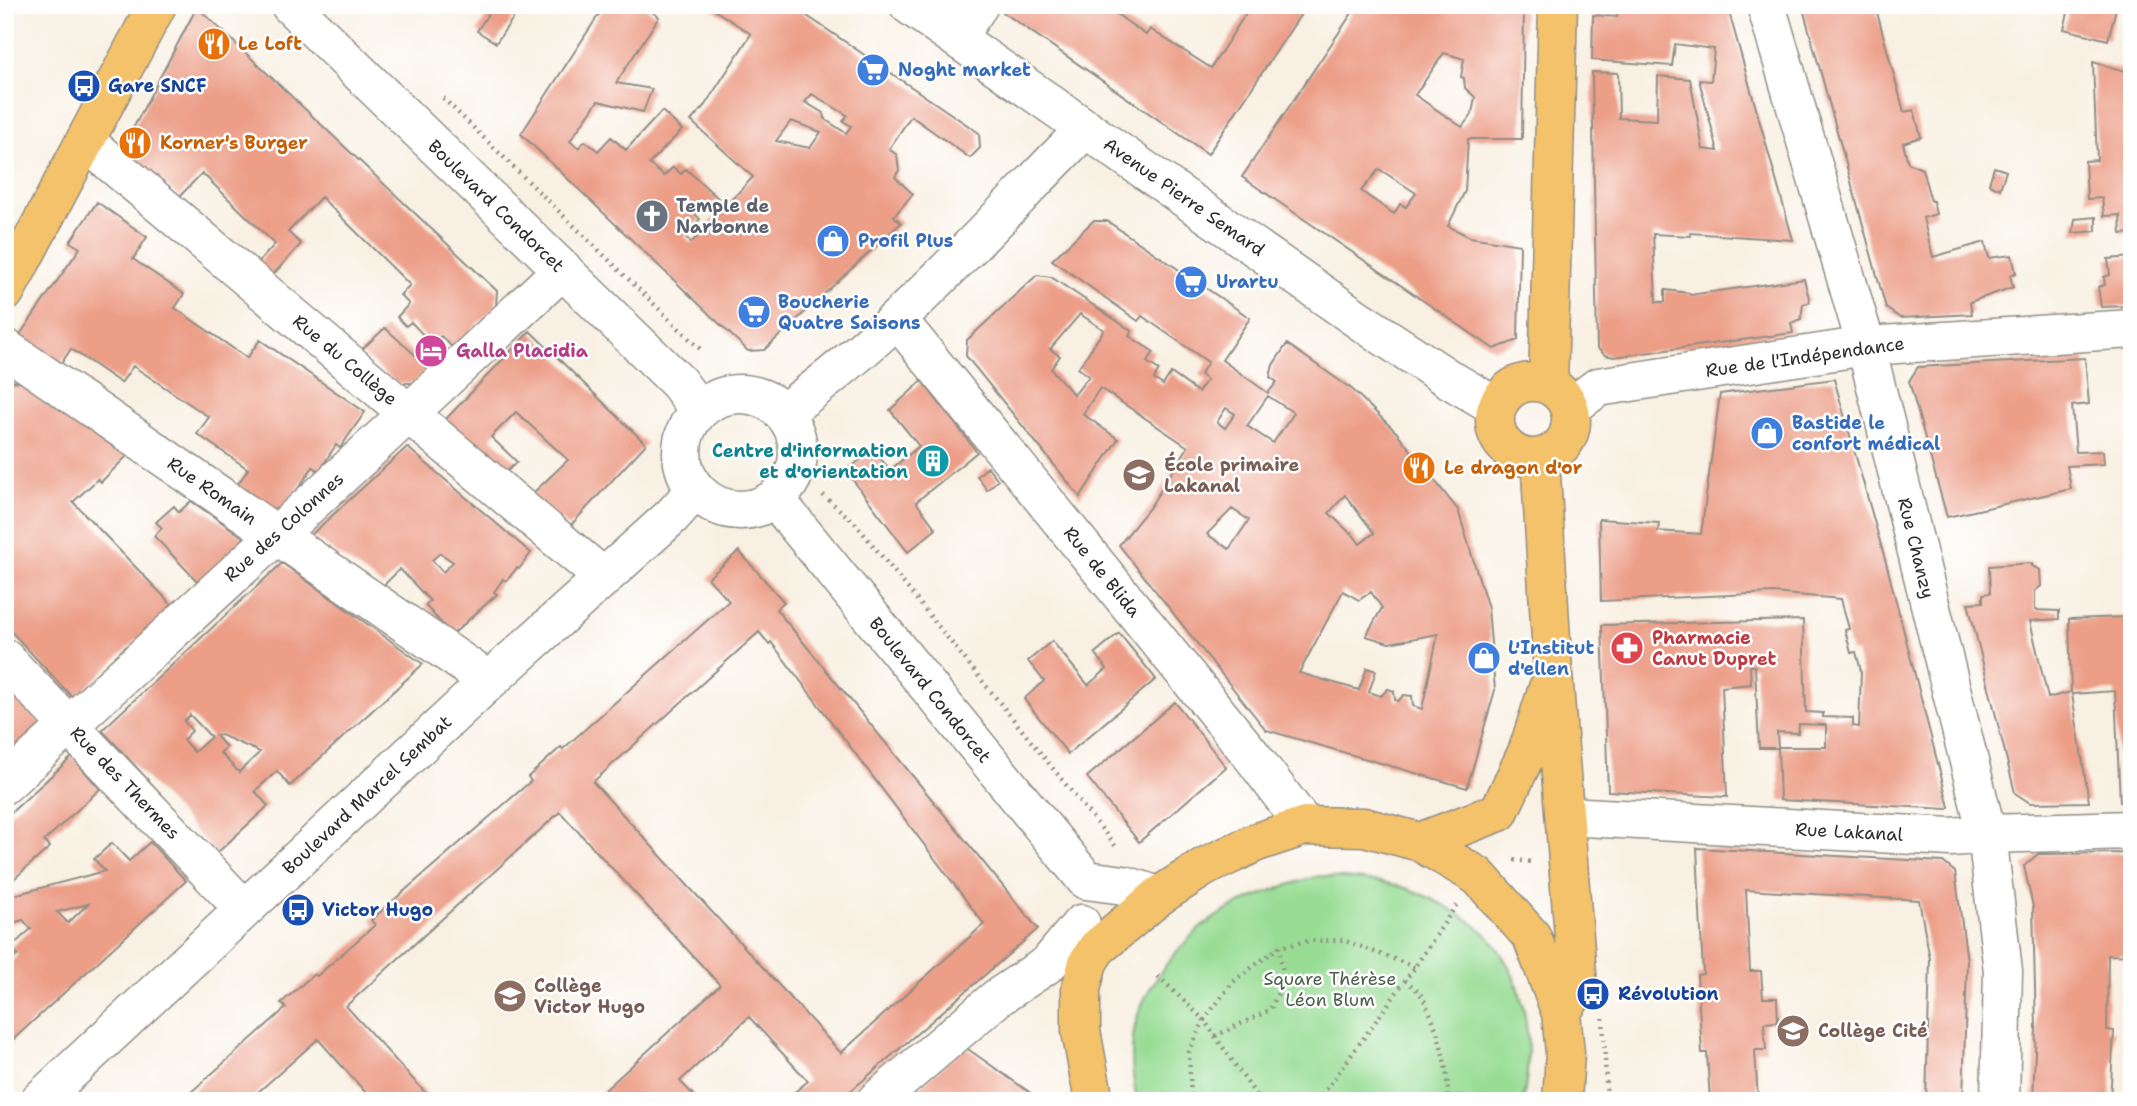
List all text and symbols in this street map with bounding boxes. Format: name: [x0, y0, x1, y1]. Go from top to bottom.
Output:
restaurant icon: Le Loft: [195, 25, 233, 63]
place label: Le Loft: [238, 32, 302, 56]
supermarket icon: Noght market: [854, 51, 892, 89]
place label: Noght market: [898, 58, 1031, 82]
bus stop icon: Gare SNCF: [65, 67, 103, 105]
place label: Gare SNCF: [108, 74, 206, 98]
restaurant icon: Korner's Burger: [116, 124, 154, 162]
place label: Korner's Burger: [160, 131, 308, 155]
street label: Avenue Pierre Semard: [1099, 132, 1269, 262]
street label: Boulevard Condorcet: [423, 134, 570, 278]
place label: Temple de Narbonne: [676, 194, 770, 239]
church icon: Temple de Narbonne: [633, 197, 671, 235]
shop icon: Profil Plus: [814, 222, 852, 260]
place label: Profil Plus: [858, 229, 953, 253]
supermarket icon: Urartu: [1172, 263, 1210, 301]
place label: Urartu: [1216, 270, 1279, 294]
place label: Boucherie Quatre Saisons: [778, 290, 921, 335]
supermarket icon: Boucherie Quatre Saisons: [735, 293, 773, 331]
street label: Rue du Collège: [288, 309, 402, 411]
street label: Rue de l'Indépendance: [1704, 331, 1906, 383]
hotel icon: Galla Placidia: [412, 332, 450, 370]
place label: Galla Placidia: [456, 339, 589, 363]
place label: Bastide le confort médical: [1792, 411, 1940, 456]
shop icon: Bastide le confort médical: [1748, 414, 1786, 452]
place label: Centre d'information et d'orientation: [712, 439, 908, 484]
building icon: Centre d'information et d'orientation: [914, 442, 952, 480]
restaurant icon: Le dragon d'or: [1400, 449, 1438, 487]
street label: Rue Romain: [163, 451, 261, 531]
place label: École primaire Lakanal: [1164, 451, 1300, 498]
school or university icon: École primaire Lakanal: [1120, 456, 1158, 494]
place label: Le dragon d'or: [1444, 456, 1583, 480]
street label: Rue des Colonnes: [219, 467, 349, 587]
street label: Rue Chanzy: [1892, 495, 1940, 601]
street label: Rue de Blida: [1058, 522, 1146, 622]
street label: Boulevard Condorcet: [864, 612, 996, 768]
place label: Pharmacie Canut Dupret: [1652, 626, 1776, 671]
pharmacy icon: Pharmacie Canut Dupret: [1608, 629, 1646, 667]
place label: L'Institut d'ellen: [1508, 636, 1594, 681]
shop icon: L'Institut d'ellen: [1465, 639, 1503, 677]
street label: Boulevard Marcel Sembat: [277, 710, 457, 880]
street label: Rue des Thermes: [65, 721, 185, 845]
street label: Rue Lakanal: [1794, 817, 1904, 847]
bus stop icon: Victor Hugo: [279, 891, 317, 929]
place label: Victor Hugo: [322, 898, 433, 922]
park label: Square Thérèse Léon Blum: [1264, 967, 1396, 1012]
place label: Collège Victor Hugo: [534, 974, 645, 1019]
bus stop icon: Révolution: [1574, 975, 1612, 1013]
school or university icon: Collège Victor Hugo: [491, 977, 529, 1015]
place label: Révolution: [1618, 982, 1719, 1006]
school or university icon: Collège Cité: [1774, 1012, 1812, 1050]
place label: Collège Cité: [1818, 1019, 1928, 1043]

